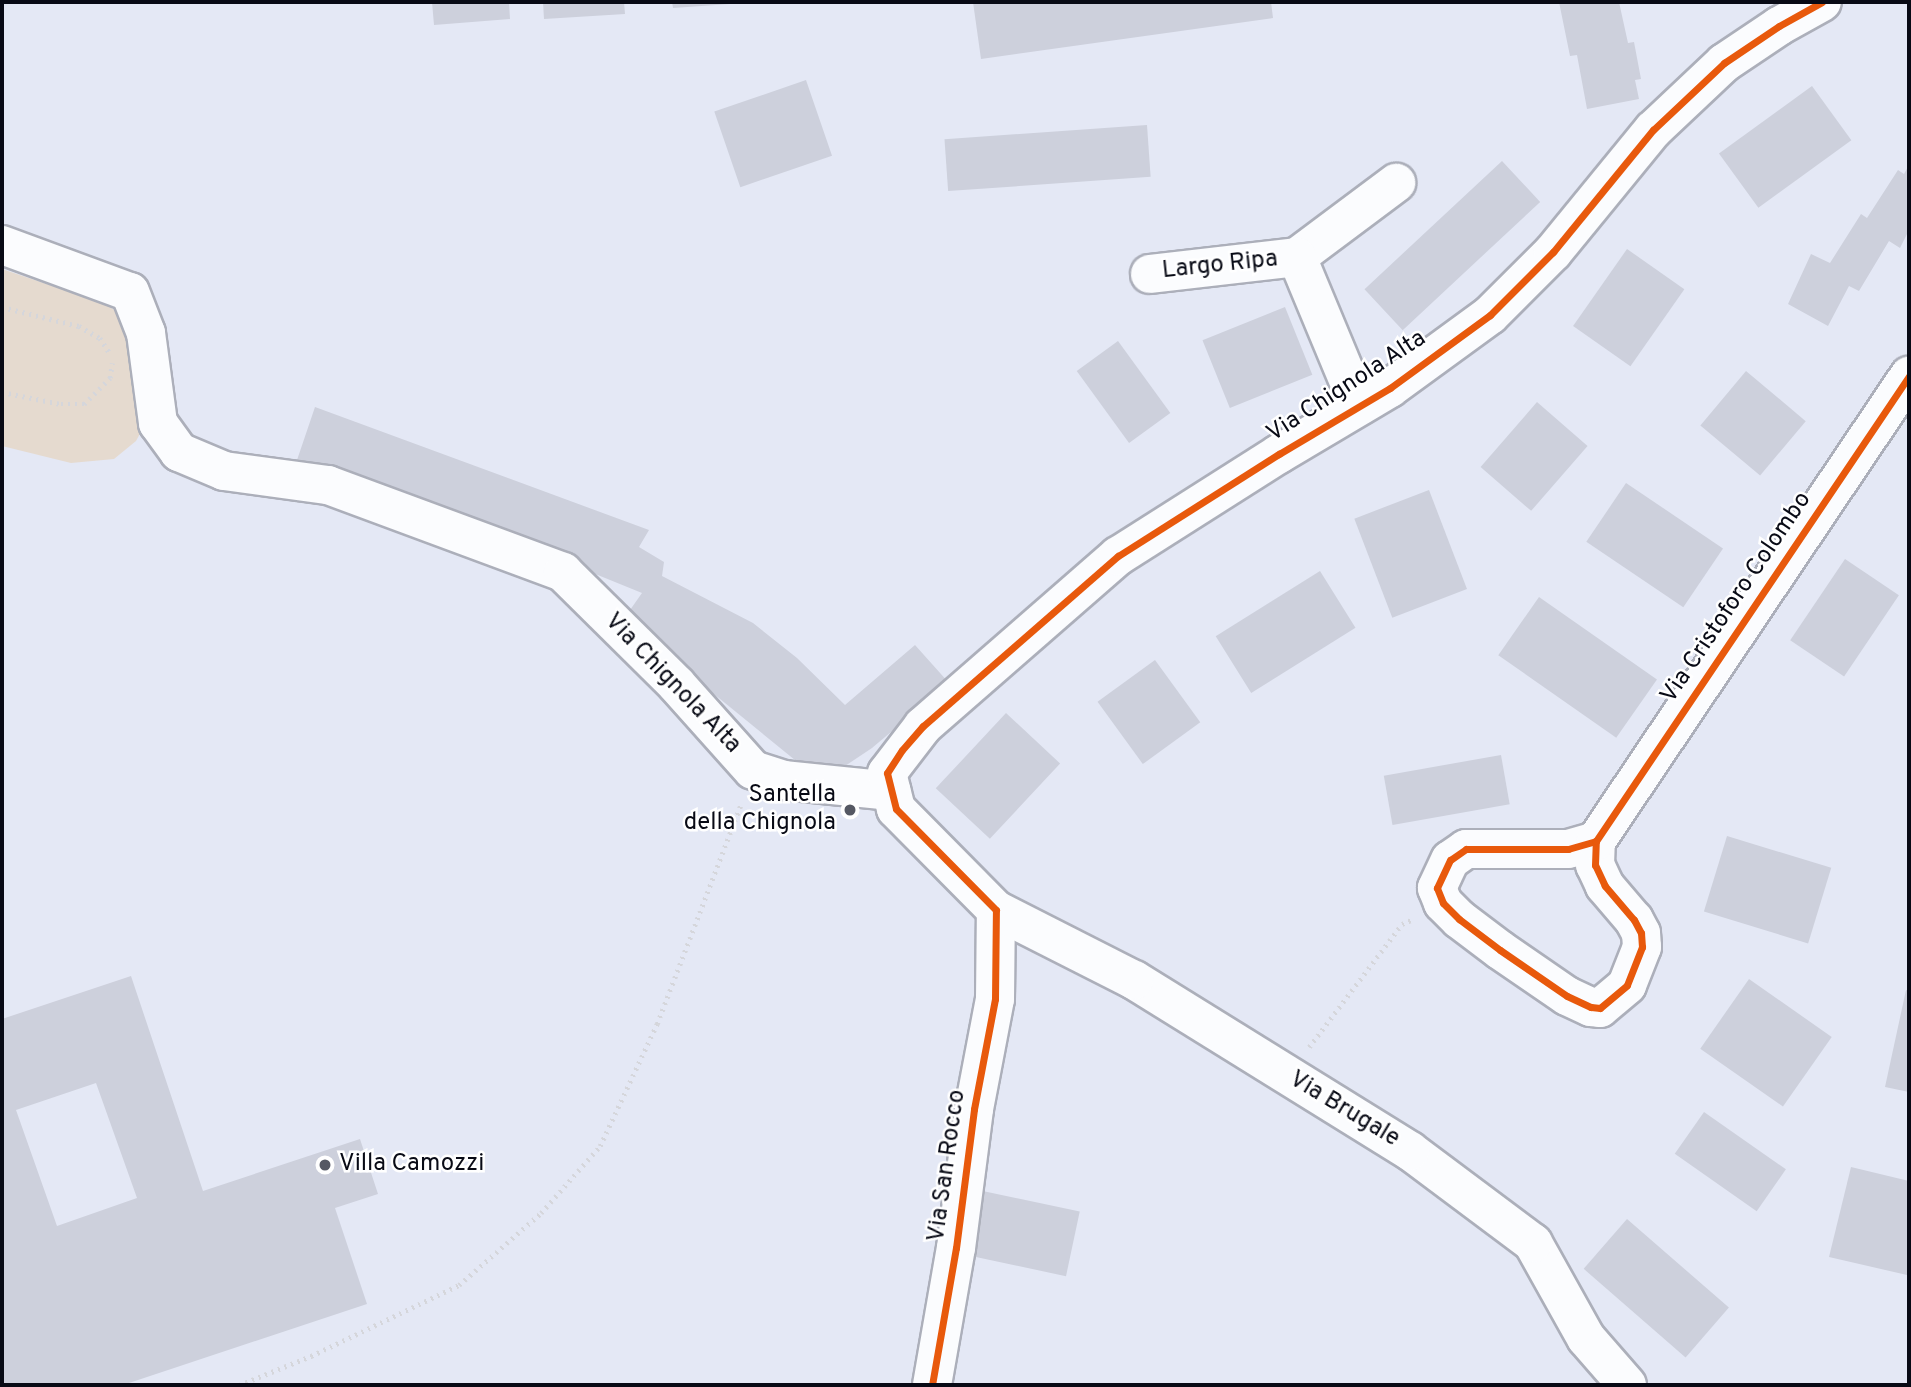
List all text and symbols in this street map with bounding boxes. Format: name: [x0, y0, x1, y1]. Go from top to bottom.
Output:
street label: Largo Ripa: [1161, 246, 1279, 286]
street label: Via Chignola Alta: [1262, 325, 1432, 449]
street label: Via Cristoforo Colombo: [1656, 487, 1818, 709]
street label: Via Chignola Alta: [597, 608, 747, 760]
place label: Santella della Chignola: [684, 782, 836, 838]
marker: Santella della Chignola: [842, 802, 858, 818]
street label: Via Brugale: [1284, 1066, 1404, 1154]
street label: Via San Rocco: [923, 1088, 973, 1244]
place label: Villa Camozzi: [339, 1151, 484, 1179]
marker: Villa Camozzi: [317, 1157, 333, 1173]

